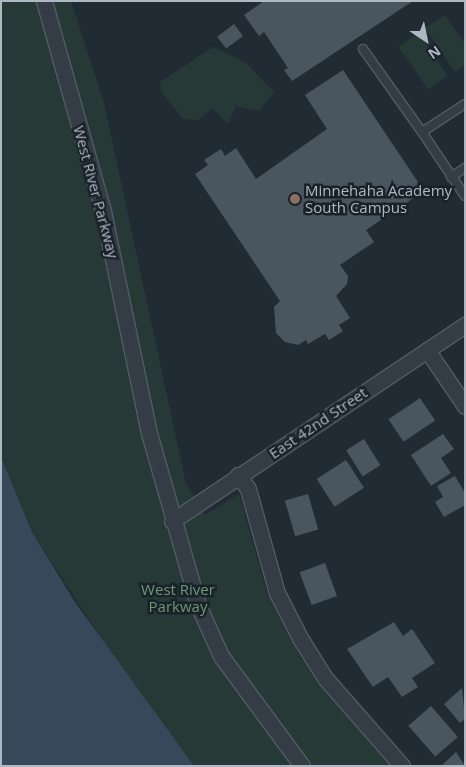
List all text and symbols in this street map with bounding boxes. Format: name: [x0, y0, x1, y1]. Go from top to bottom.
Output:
north arrow: [401, 15, 451, 65]
text: N: [425, 42, 445, 64]
street label: West River Parkway: [70, 124, 122, 260]
place label: Minnehaha Academy South Campus: [305, 181, 452, 216]
marker: Minnehaha Academy South Campus: [289, 193, 301, 205]
street label: East 42nd Street: [266, 384, 370, 462]
park label: West River Parkway: [141, 580, 215, 615]

